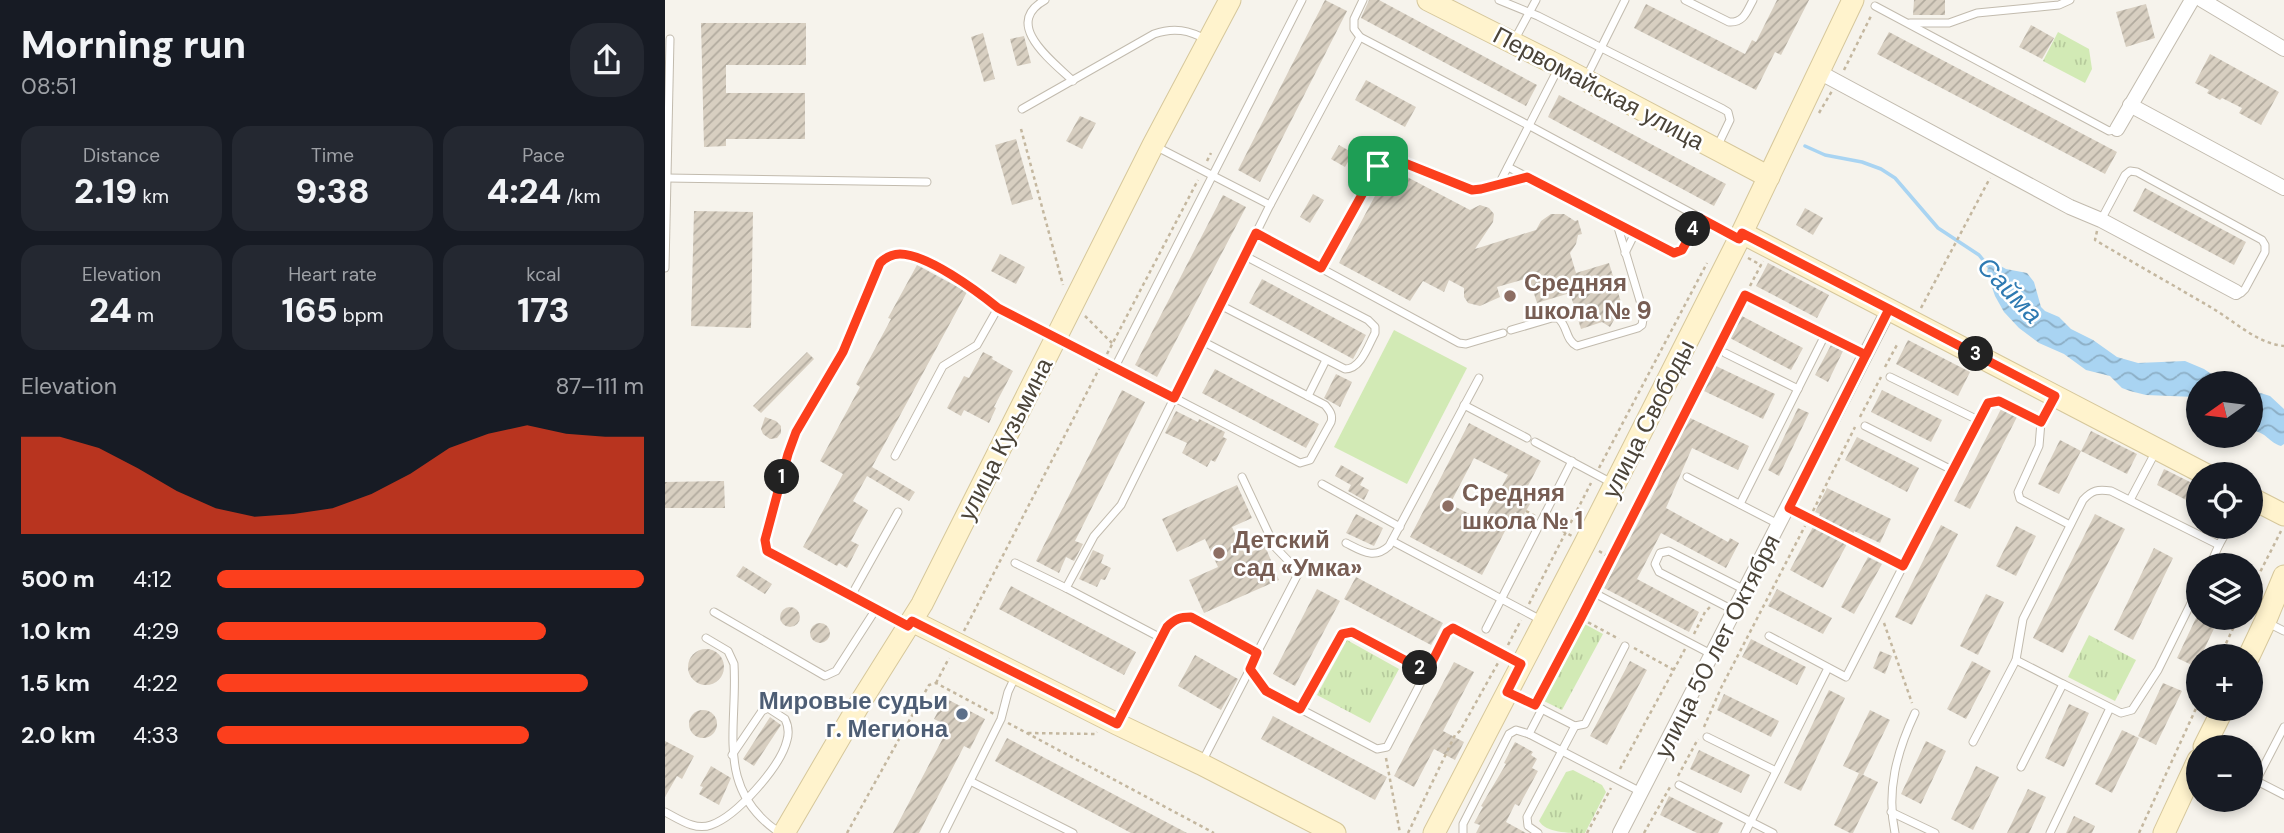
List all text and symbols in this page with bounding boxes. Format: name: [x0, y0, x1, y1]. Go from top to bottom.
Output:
street label: Первомайская улица: [1488, 19, 1710, 157]
text: Morning run: [21, 20, 246, 70]
button: share: [570, 23, 644, 97]
text: 08:51: [21, 71, 77, 101]
pin: [1348, 136, 1408, 196]
text: Distance: [83, 143, 160, 168]
text: Time: [311, 143, 354, 168]
text: Pace: [522, 143, 565, 168]
icon: arrive: [1359, 147, 1397, 185]
text: 2.19: [74, 168, 137, 214]
text: 9:38: [295, 168, 370, 214]
text: 4:24: [487, 168, 561, 214]
text: km: [137, 184, 169, 209]
text: /km: [561, 184, 600, 209]
pin: 4: [1675, 212, 1711, 246]
text: 4: [1686, 216, 1699, 241]
water label: Сайма: [1970, 249, 2050, 331]
text: Elevation: [82, 262, 161, 287]
text: Heart rate: [288, 262, 377, 287]
text: kcal: [526, 262, 561, 287]
place label: Средняя школа № 9: [1524, 267, 1652, 326]
text: 24: [89, 287, 132, 333]
text: 165: [281, 287, 338, 333]
text: 173: [517, 287, 570, 333]
marker: Средняя школа № 9: [1502, 288, 1518, 304]
text: m: [132, 303, 154, 328]
text: bpm: [338, 303, 384, 328]
street label: улица Свободы: [1595, 335, 1701, 503]
pin: 3: [1959, 336, 1993, 372]
text: 3: [1970, 341, 1981, 366]
street label: улица Кузьмина: [951, 352, 1060, 525]
text: Elevation: [21, 371, 117, 401]
text: 87–111 m: [556, 371, 644, 401]
north arrow: [2186, 371, 2263, 448]
map controls: [2186, 371, 2263, 812]
pin: 1: [765, 460, 799, 494]
button: locate: [2186, 462, 2263, 539]
text: 1: [778, 464, 785, 489]
place label: Средняя школа № 1: [1462, 477, 1583, 536]
marker: Средняя школа № 1: [1440, 498, 1456, 514]
place label: Детский сад «Умка»: [1233, 524, 1362, 583]
street label: улица 50 лет Октября: [1647, 529, 1787, 763]
marker: Детский сад «Умка»: [1211, 545, 1227, 561]
button: layers: [2186, 553, 2263, 630]
text: 500 m: [21, 564, 95, 594]
text: 4:12: [133, 564, 172, 594]
text: 1.0 km: [21, 616, 91, 646]
text: 4:29: [133, 616, 179, 646]
button: +: [2186, 644, 2263, 721]
pin: 2: [1403, 650, 1437, 686]
text: 2: [1414, 655, 1425, 680]
text: 1.5 km: [21, 668, 90, 698]
text: 4:22: [133, 668, 178, 698]
place label: Мировые судьи г. Мегиона: [759, 685, 949, 744]
marker: Мировые судьи г. Мегиона: [954, 706, 970, 722]
text: 2.0 km: [21, 720, 96, 750]
text: 4:33: [133, 720, 179, 750]
button: −: [2186, 735, 2263, 812]

